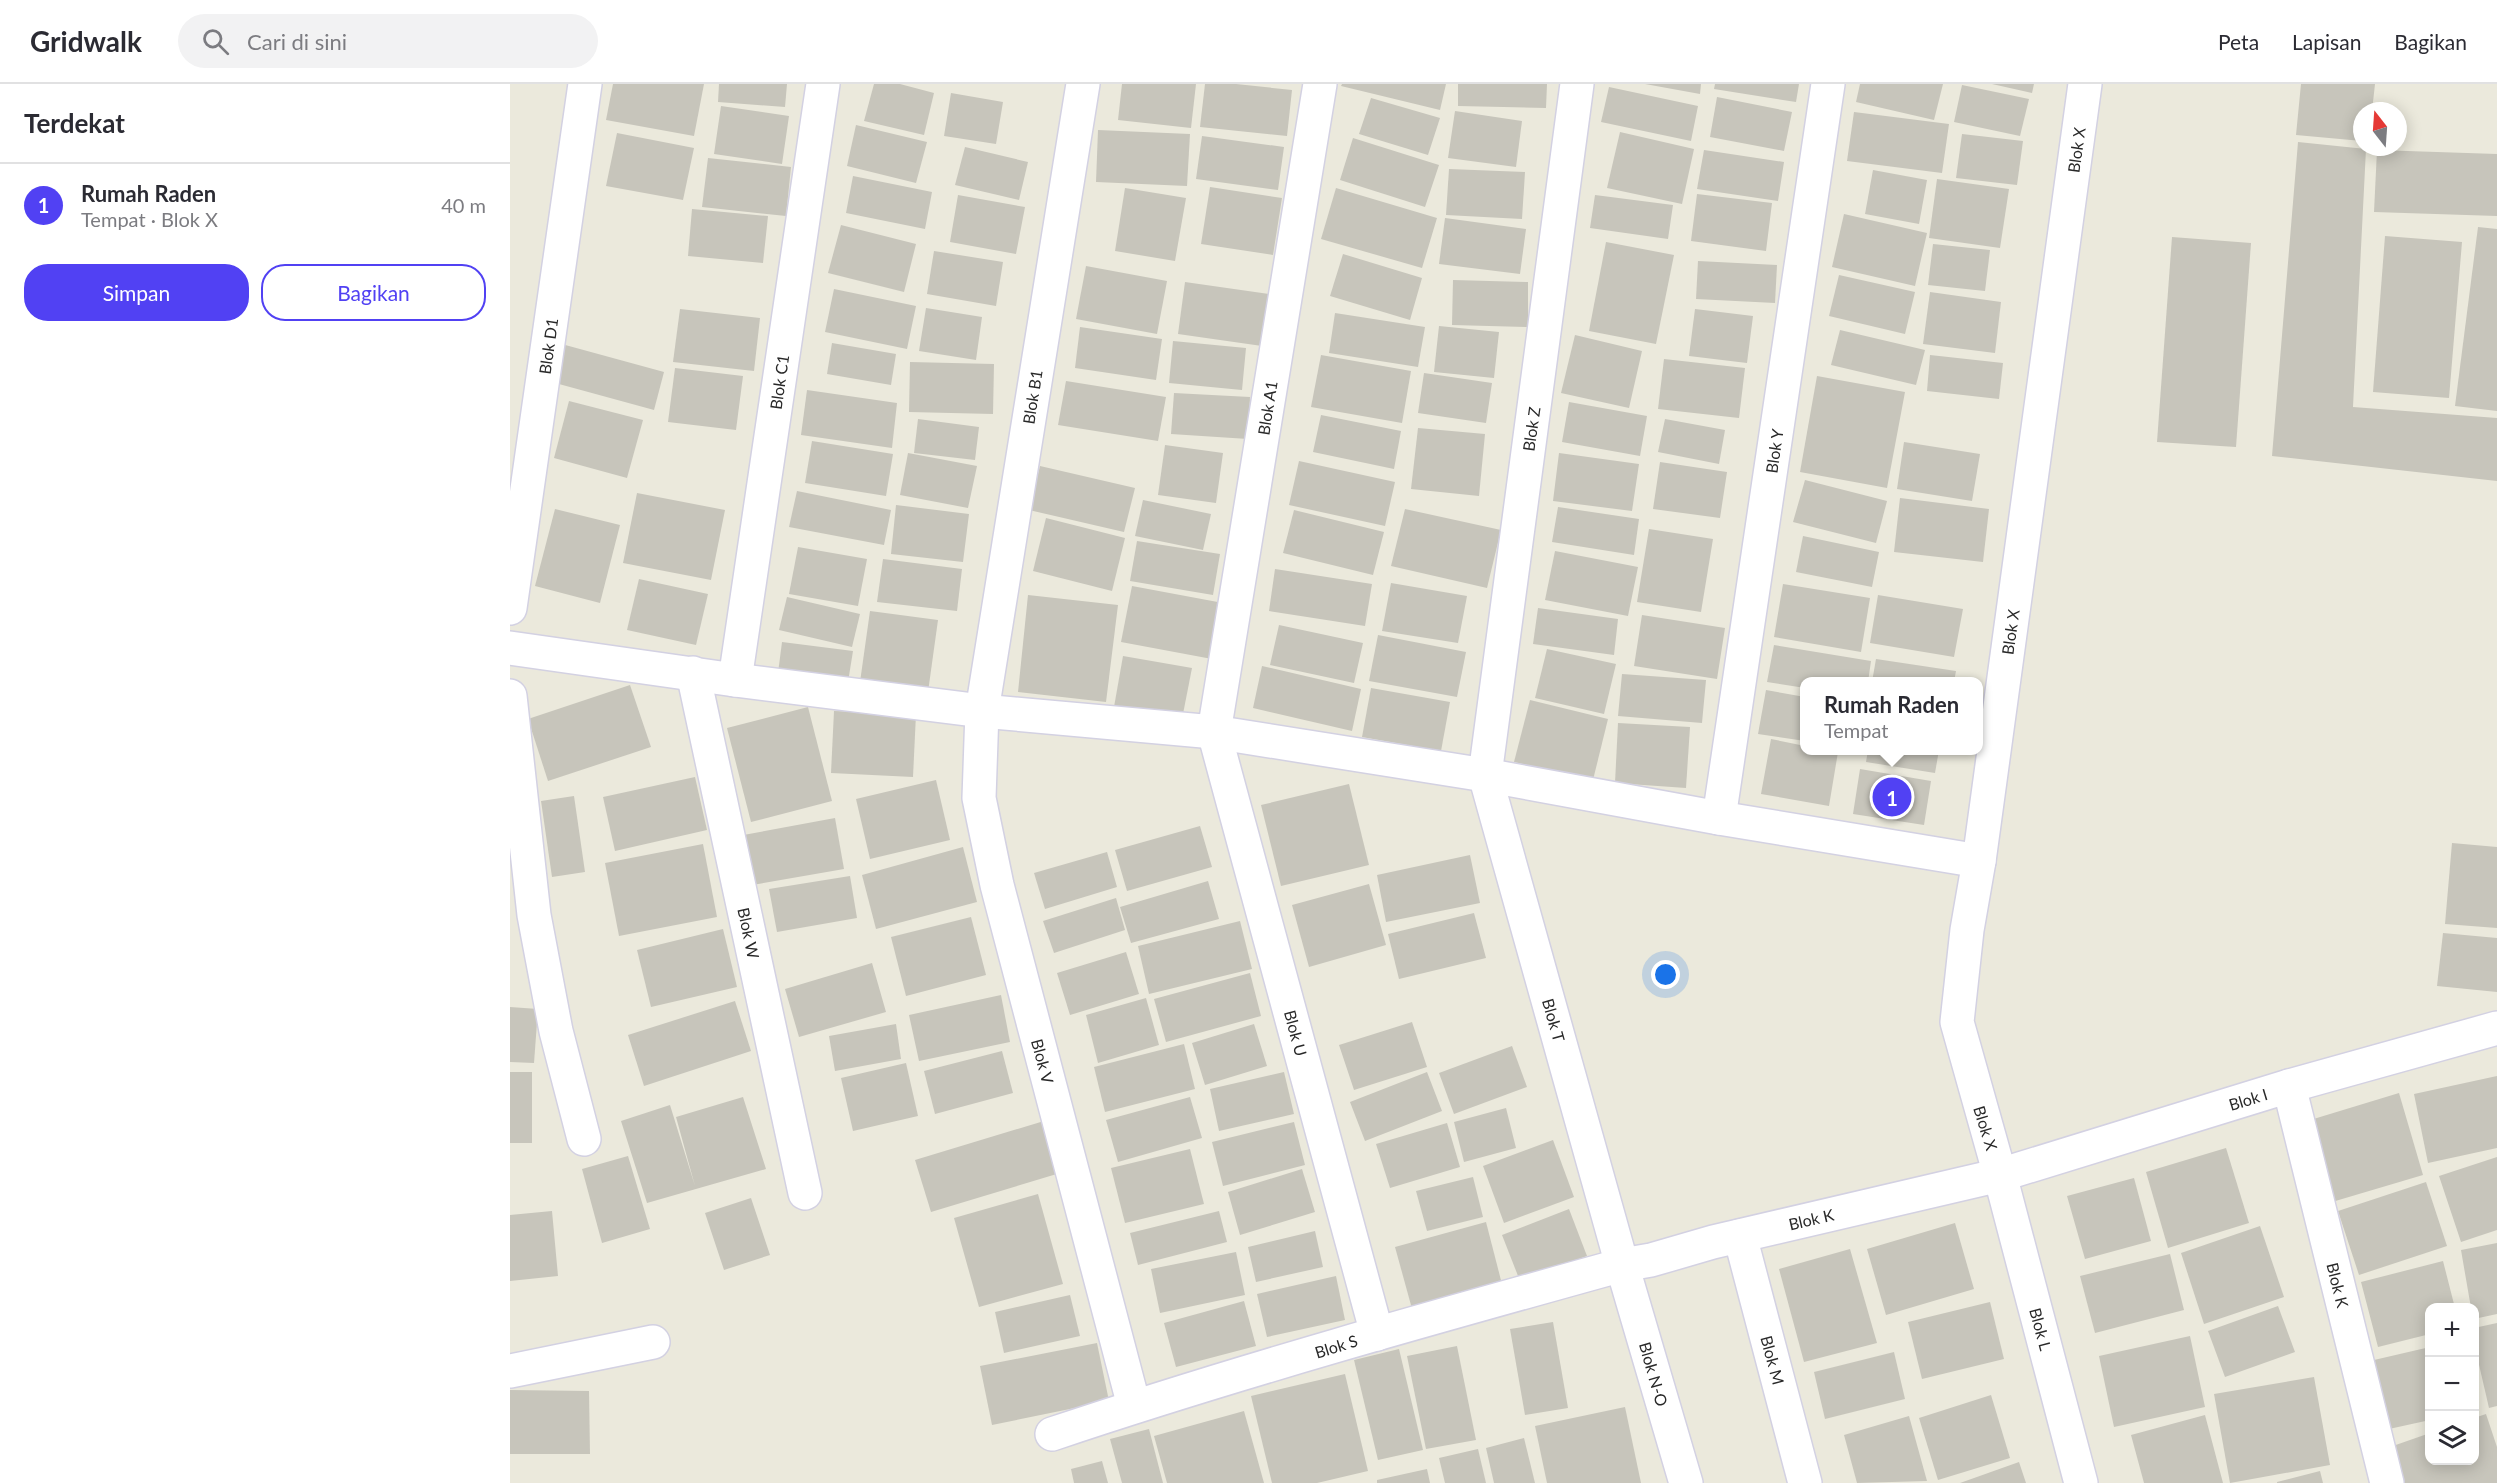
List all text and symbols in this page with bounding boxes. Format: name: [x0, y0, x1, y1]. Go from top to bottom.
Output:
search box: [178, 14, 598, 68]
text: Gridwalk: [30, 24, 142, 58]
icon: search: [199, 25, 232, 58]
text: Cari di sini: [247, 28, 347, 55]
text: Peta: [2218, 29, 2259, 54]
text: Lapisan: [2292, 29, 2361, 54]
text: Bagikan: [2394, 29, 2467, 54]
north arrow: [2353, 102, 2407, 156]
text: Terdekat: [24, 107, 125, 139]
street label: Blok X: [2063, 125, 2089, 174]
text: Rumah Raden: [81, 180, 216, 207]
text: 1: [38, 193, 49, 217]
text: 40 m: [441, 193, 486, 217]
text: Tempat · Blok X: [81, 207, 218, 231]
button: Simpan: [24, 264, 249, 321]
button: Bagikan: [261, 264, 486, 321]
street label: Blok D1: [535, 317, 561, 375]
street label: Blok C1: [766, 353, 792, 411]
street label: Blok B1: [1018, 368, 1046, 426]
street label: Blok A1: [1253, 379, 1281, 437]
street label: Blok Z: [1518, 405, 1544, 453]
street label: Blok Y: [1761, 428, 1787, 474]
street label: Blok X: [1997, 607, 2023, 656]
popup: [1800, 677, 1983, 755]
text: Rumah Raden: [1824, 691, 1959, 718]
text: Tempat: [1824, 718, 1888, 742]
pin: 1: [1872, 774, 1912, 820]
street label: Blok W: [734, 906, 764, 961]
your location: [1651, 960, 1680, 989]
street label: Blok T: [1539, 996, 1569, 1044]
street label: Blok U: [1281, 1008, 1311, 1058]
street label: Blok V: [1028, 1037, 1058, 1086]
street label: Blok I: [2226, 1084, 2270, 1114]
street label: Blok X: [1970, 1103, 2002, 1153]
street label: Blok K: [1787, 1204, 1836, 1233]
street label: Blok K: [2323, 1260, 2353, 1310]
map controls: [2425, 1303, 2479, 1465]
button: +: [2425, 1303, 2479, 1357]
street label: Blok L: [2026, 1306, 2056, 1352]
street label: Blok S: [1312, 1330, 1360, 1362]
street label: Blok M: [1757, 1333, 1789, 1387]
street label: Blok N-O: [1636, 1340, 1672, 1409]
button: −: [2425, 1357, 2479, 1411]
button: layers: [2425, 1411, 2479, 1465]

